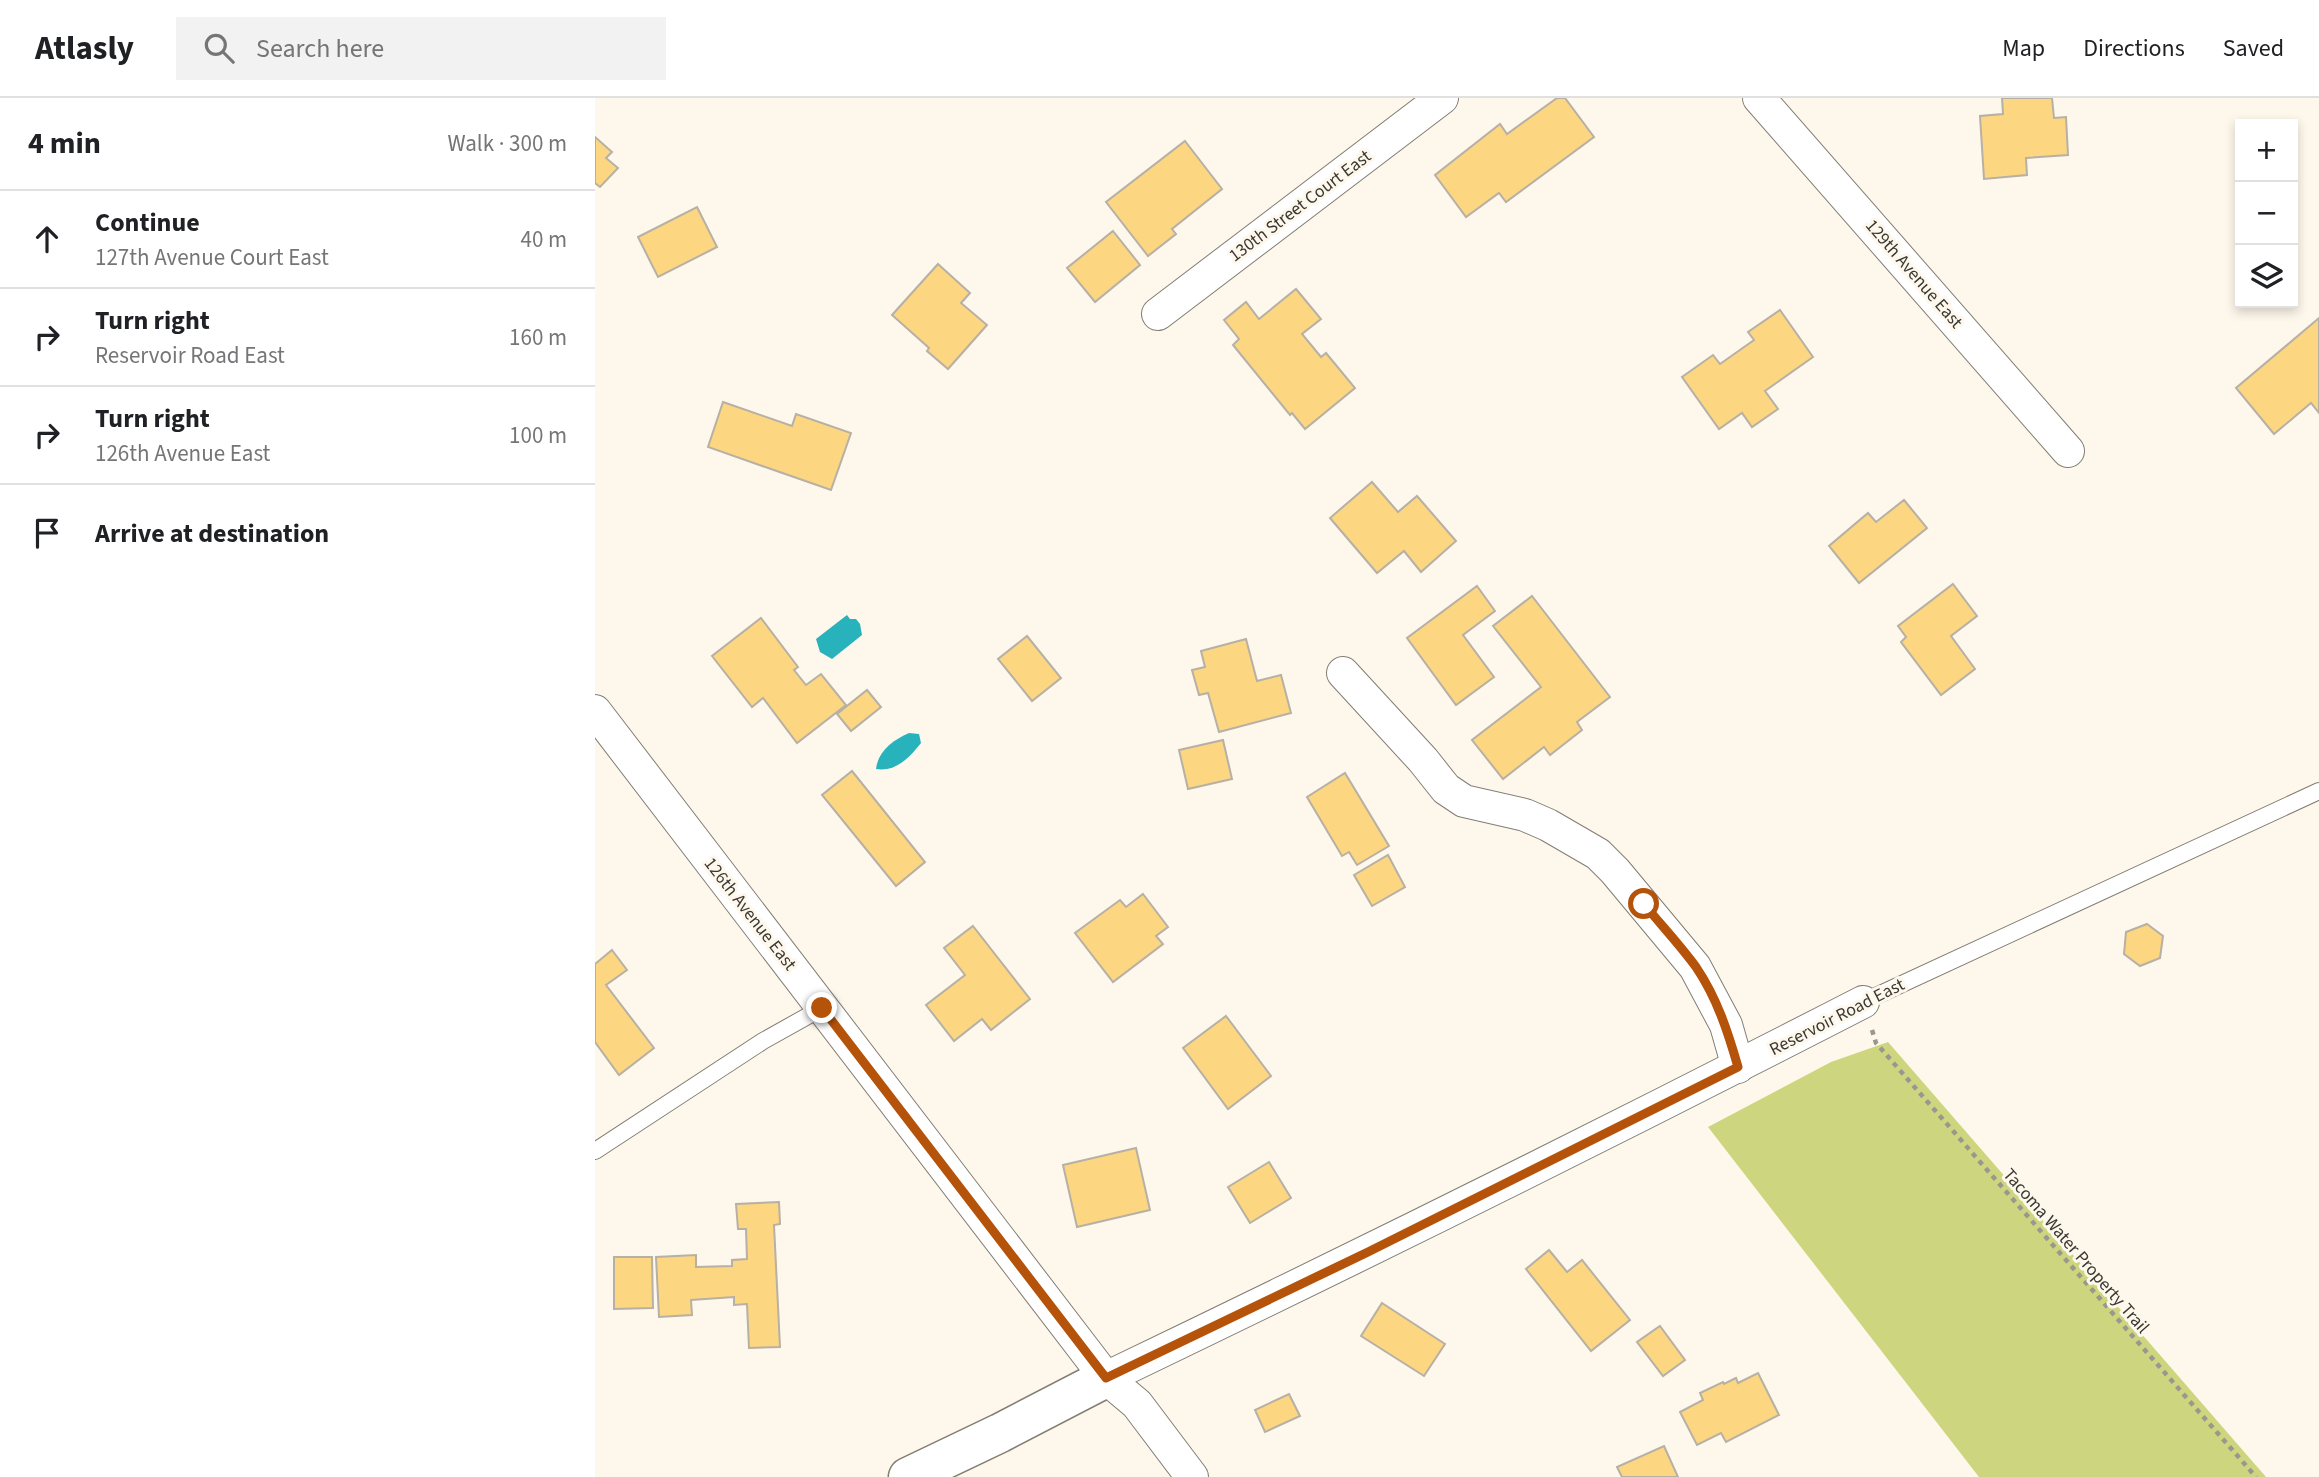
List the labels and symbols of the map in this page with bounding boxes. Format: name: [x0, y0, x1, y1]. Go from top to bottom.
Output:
street label: 130th Street Court East: [1224, 144, 1376, 268]
street label: 129th Avenue East: [1860, 214, 1968, 334]
street label: 126th Avenue East: [698, 852, 802, 976]
route start: [1628, 888, 1659, 919]
street label: Reservoir Road East: [1765, 972, 1909, 1062]
route end: [806, 992, 837, 1023]
street label: Tacoma Water Property Trail: [1997, 1163, 2155, 1339]

